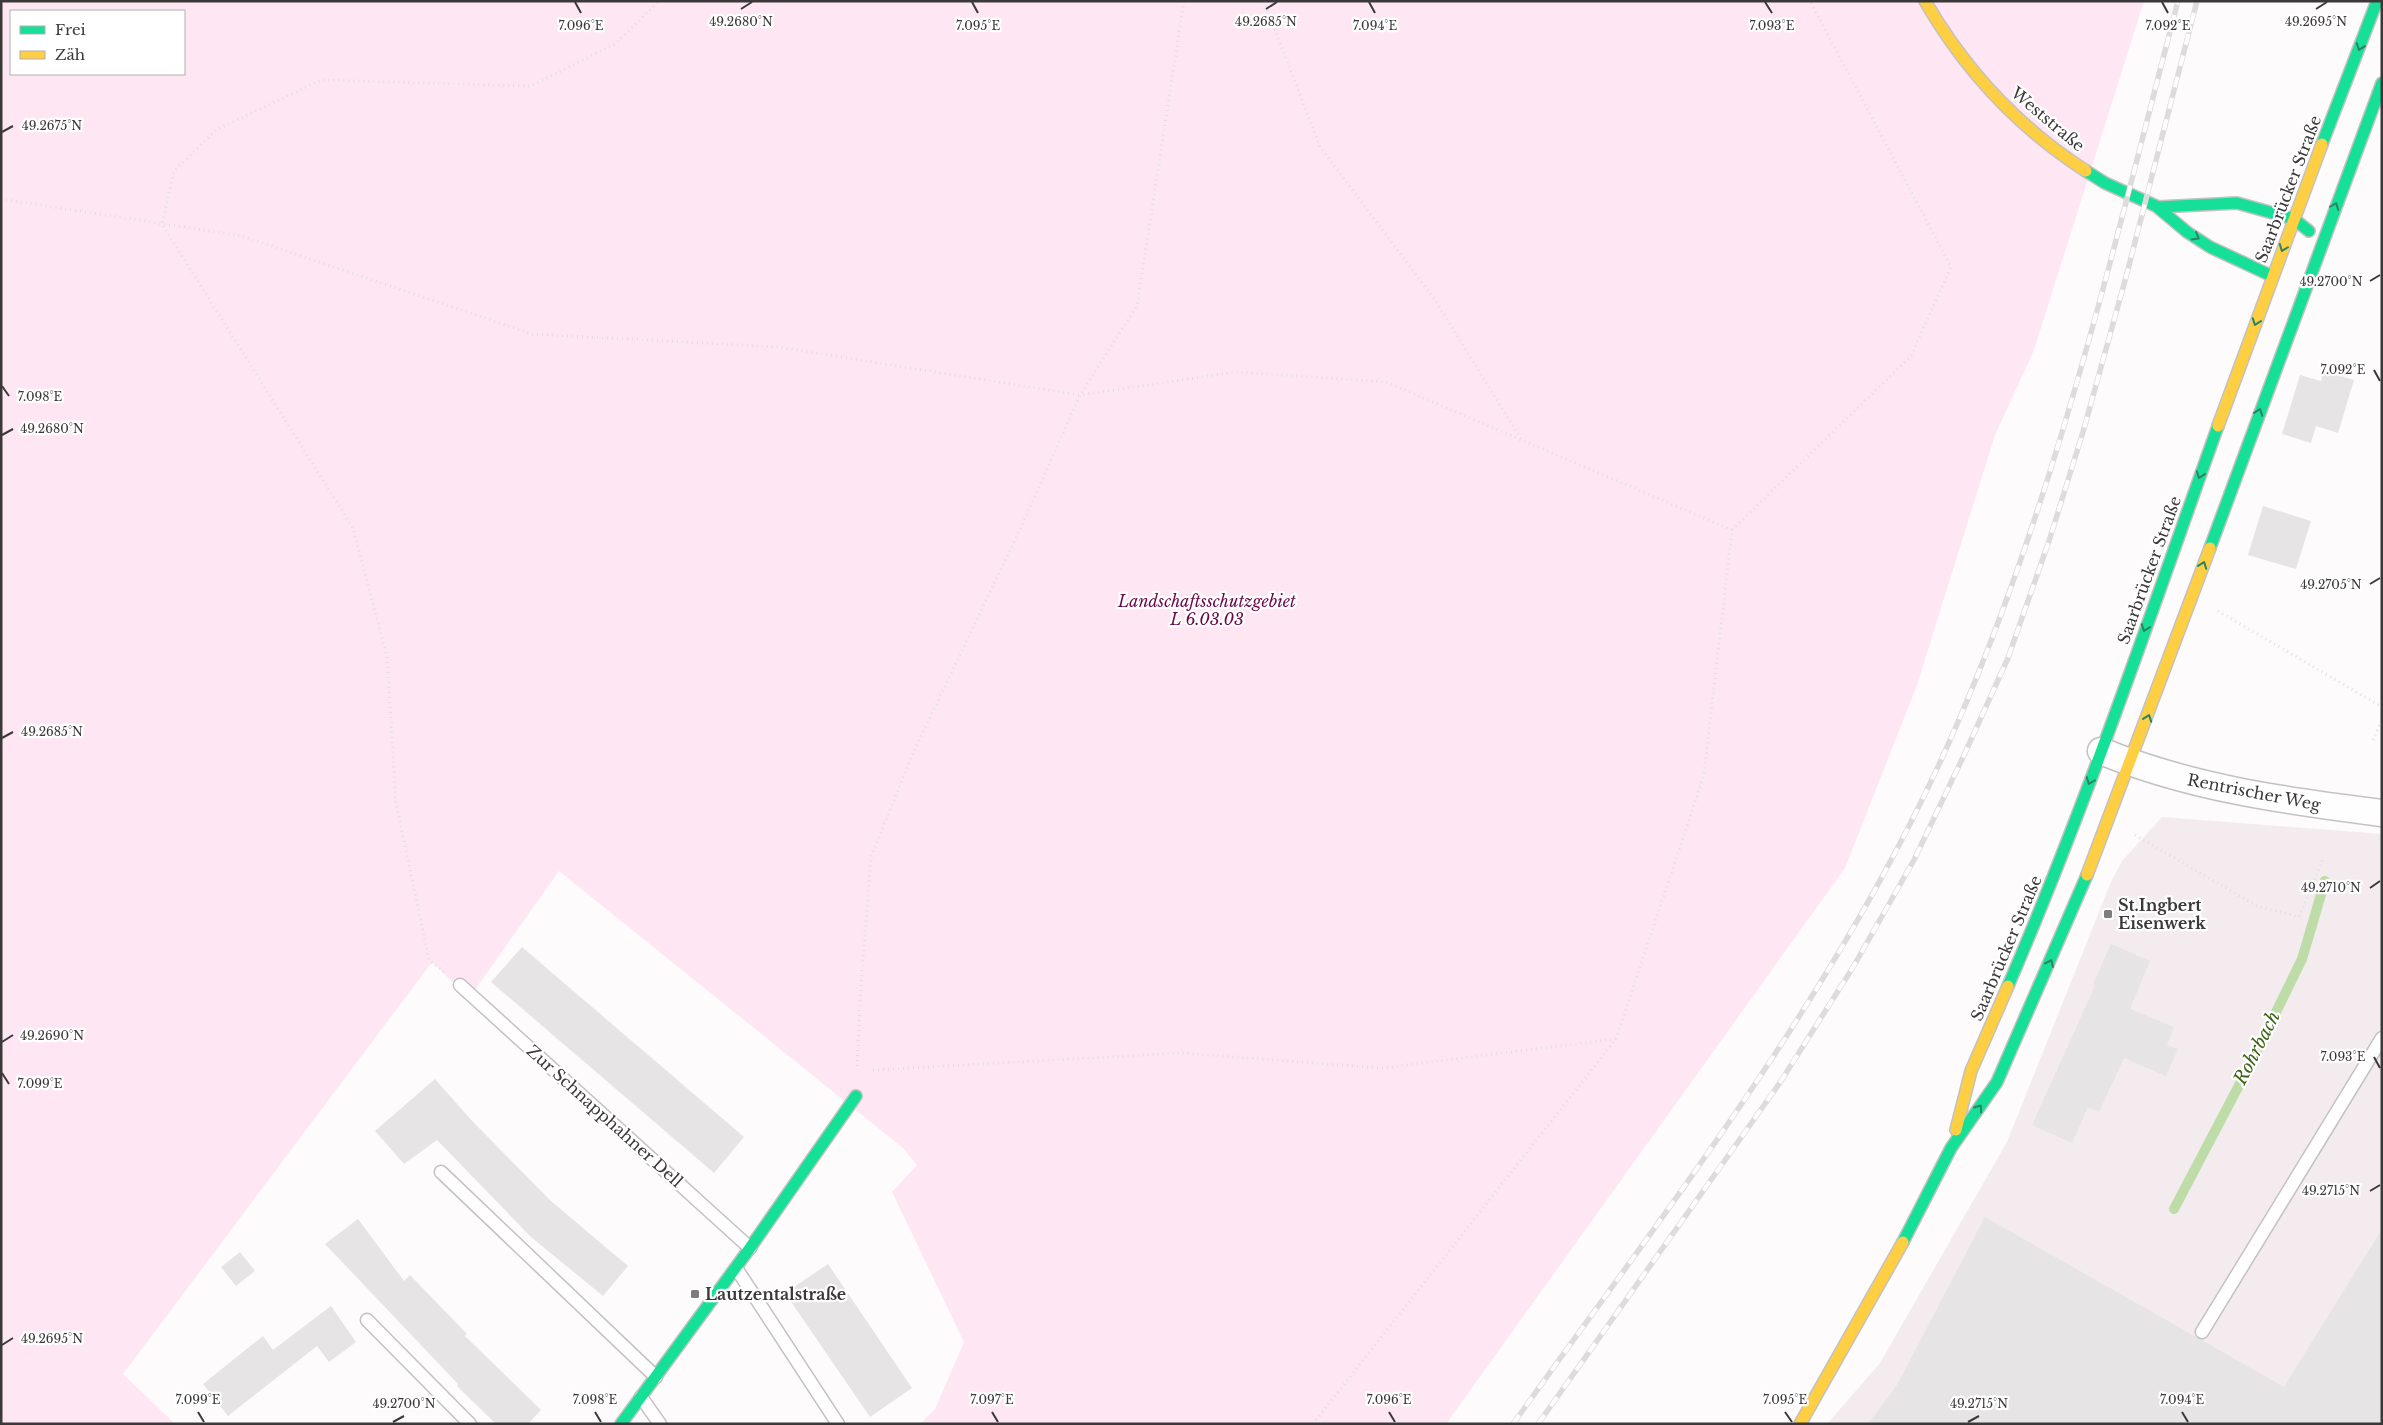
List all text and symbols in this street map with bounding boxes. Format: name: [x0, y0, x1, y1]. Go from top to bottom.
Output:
legend: [10, 10, 185, 75]
text: 49.2680°N: [709, 14, 773, 29]
text: 49.2685°N: [1235, 14, 1297, 29]
text: 49.2695°N: [2285, 14, 2347, 29]
text: 7.096°E: [558, 18, 604, 33]
text: 7.095°E: [956, 18, 1000, 33]
text: 7.094°E: [1353, 18, 1397, 33]
text: 7.093°E: [1750, 18, 1795, 33]
text: 7.092°E: [2146, 18, 2191, 33]
text: Frei: [55, 20, 86, 39]
one-way arrow: [2356, 42, 2366, 51]
text: Zäh: [55, 45, 85, 64]
street label: Weststraße: [2006, 82, 2089, 156]
street label: Saarbrücker Straße: [2251, 113, 2325, 265]
text: 49.2675°N: [22, 118, 82, 133]
one-way arrow: [2329, 203, 2339, 211]
one-way arrow: [2191, 231, 2200, 241]
one-way arrow: [2279, 243, 2289, 252]
text: 49.2700°N: [2299, 274, 2363, 289]
one-way arrow: [2251, 317, 2261, 326]
text: 7.092°E: [2321, 362, 2366, 377]
text: 7.098°E: [18, 389, 63, 404]
one-way arrow: [2253, 409, 2263, 417]
text: 49.2680°N: [20, 421, 84, 436]
one-way arrow: [2196, 470, 2206, 479]
street label: Saarbrücker Straße: [2113, 493, 2185, 647]
one-way arrow: [2197, 561, 2208, 570]
text: 49.2705°N: [2300, 577, 2362, 592]
park label: Landschaftsschutzgebiet L 6.03.03: [1117, 591, 1296, 629]
one-way arrow: [2141, 623, 2151, 632]
one-way arrow: [2142, 714, 2152, 722]
text: 49.2685°N: [21, 724, 83, 739]
street label: Rentrischer Weg: [2186, 769, 2323, 815]
one-way arrow: [2086, 776, 2096, 784]
street label: Saarbrücker Straße: [1966, 872, 2046, 1024]
text: 49.2710°N: [2301, 880, 2361, 895]
place label: St.Ingbert Eisenwerk: [2118, 895, 2206, 933]
marker: St.Ingbert Eisenwerk: [2102, 908, 2114, 920]
one-way arrow: [2043, 959, 2054, 968]
water label: Rohrbach: [2229, 1008, 2285, 1089]
text: 49.2690°N: [20, 1028, 84, 1043]
street label: Zur Schnapphahner Dell: [523, 1041, 687, 1191]
text: 7.093°E: [2321, 1049, 2366, 1064]
text: 7.099°E: [17, 1076, 63, 1091]
one-way arrow: [1973, 1105, 1982, 1114]
text: 49.2715°N: [2302, 1183, 2360, 1198]
place label: Lautzentalstraße: [705, 1284, 846, 1304]
marker: Lautzentalstraße: [689, 1288, 701, 1300]
text: 49.2695°N: [21, 1331, 83, 1346]
text: 7.099°E: [175, 1392, 221, 1407]
text: 7.098°E: [573, 1392, 618, 1407]
text: 7.097°E: [970, 1392, 1014, 1407]
text: 7.096°E: [1366, 1392, 1412, 1407]
text: 7.095°E: [1763, 1392, 1807, 1407]
text: 7.094°E: [2160, 1392, 2204, 1407]
text: 49.2700°N: [372, 1396, 436, 1411]
text: 49.2715°N: [1950, 1396, 2008, 1411]

